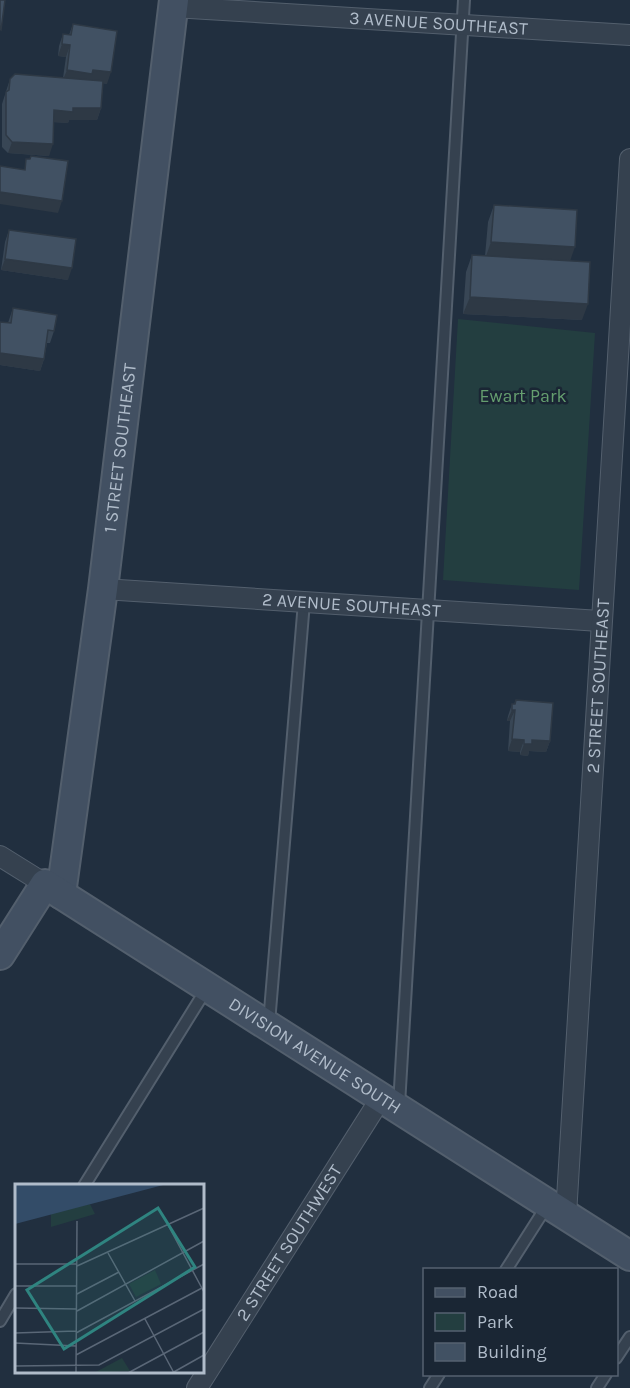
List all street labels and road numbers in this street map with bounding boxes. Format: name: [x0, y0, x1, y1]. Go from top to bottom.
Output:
street label: 3 AVENUE SOUTHEAST: [348, 7, 529, 40]
street label: 1 STREET SOUTHEAST: [99, 362, 141, 534]
street label: 2 AVENUE SOUTHEAST: [261, 588, 442, 622]
street label: 2 STREET SOUTHEAST: [582, 598, 614, 774]
street label: DIVISION AVENUE SOUTH: [225, 993, 405, 1119]
street label: 2 STREET SOUTHWEST: [231, 1161, 347, 1325]

